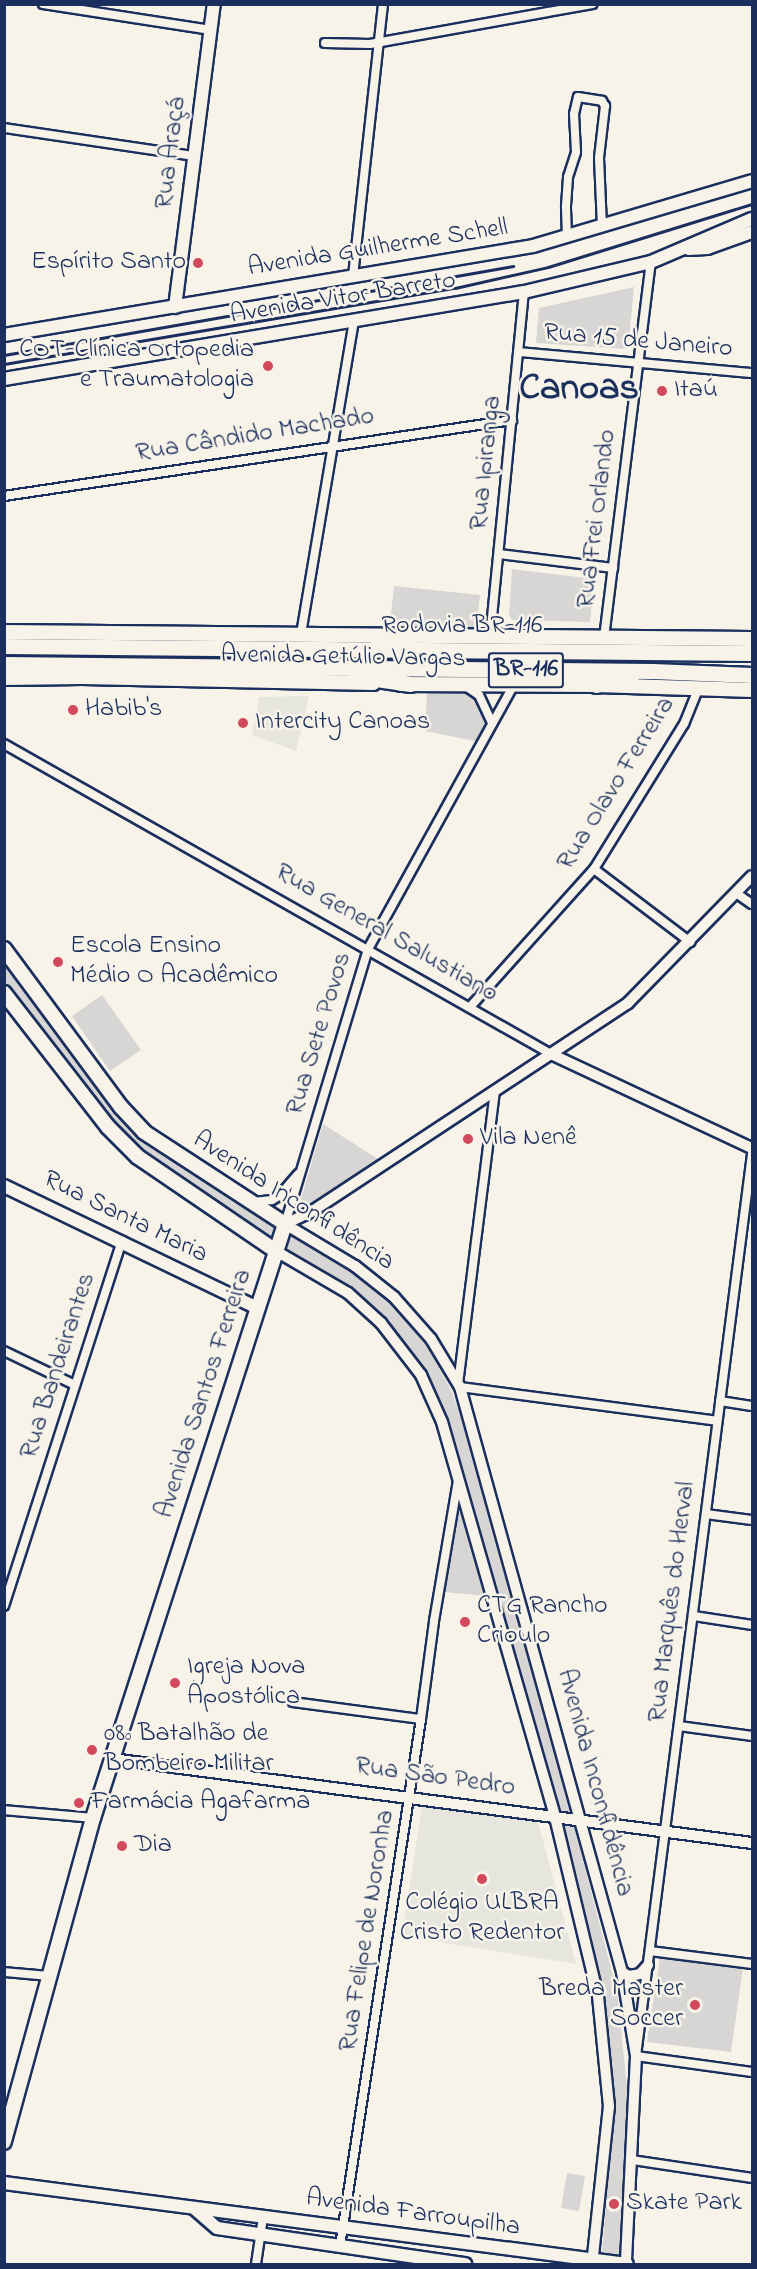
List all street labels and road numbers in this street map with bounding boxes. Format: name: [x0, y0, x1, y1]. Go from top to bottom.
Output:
street label: Rua Araçá: [150, 95, 194, 211]
street label: Avenida Guilherme Schell: [246, 213, 510, 285]
street label: Avenida Vitor Barreto: [228, 266, 458, 332]
street label: Rua 15 de Janeiro: [542, 318, 734, 366]
street label: Rua Ipiranga: [464, 394, 510, 532]
street label: Rua Cândido Machado: [134, 402, 376, 470]
street label: Rua Frei Orlando: [572, 428, 624, 610]
street label: Rodovia BR-116: [382, 611, 542, 643]
street label: Avenida Getúlio Vargas: [220, 640, 466, 676]
road number: BR-116: [487, 649, 565, 691]
street label: Rua Olavo Ferreira: [551, 692, 683, 876]
street label: Rua General Salustiano: [269, 857, 503, 1011]
street label: Rua Sete Povos: [280, 949, 360, 1119]
street label: Avenida Inconfidência: [186, 1125, 400, 1279]
street label: Rua Santa Maria: [38, 1165, 212, 1271]
street label: Avenida Santos Ferreira: [150, 1266, 260, 1522]
street label: Rua Bandeirantes: [14, 1269, 104, 1463]
street label: Rua Marquês do Herval: [643, 1480, 703, 1724]
street label: Avenida Inconfidência: [549, 1666, 639, 1900]
street label: Rua São Pedro: [353, 1751, 517, 1805]
street label: Rua Felipe de Noronha: [333, 1808, 403, 2054]
street label: Avenida Farroupilha: [304, 2184, 522, 2244]

